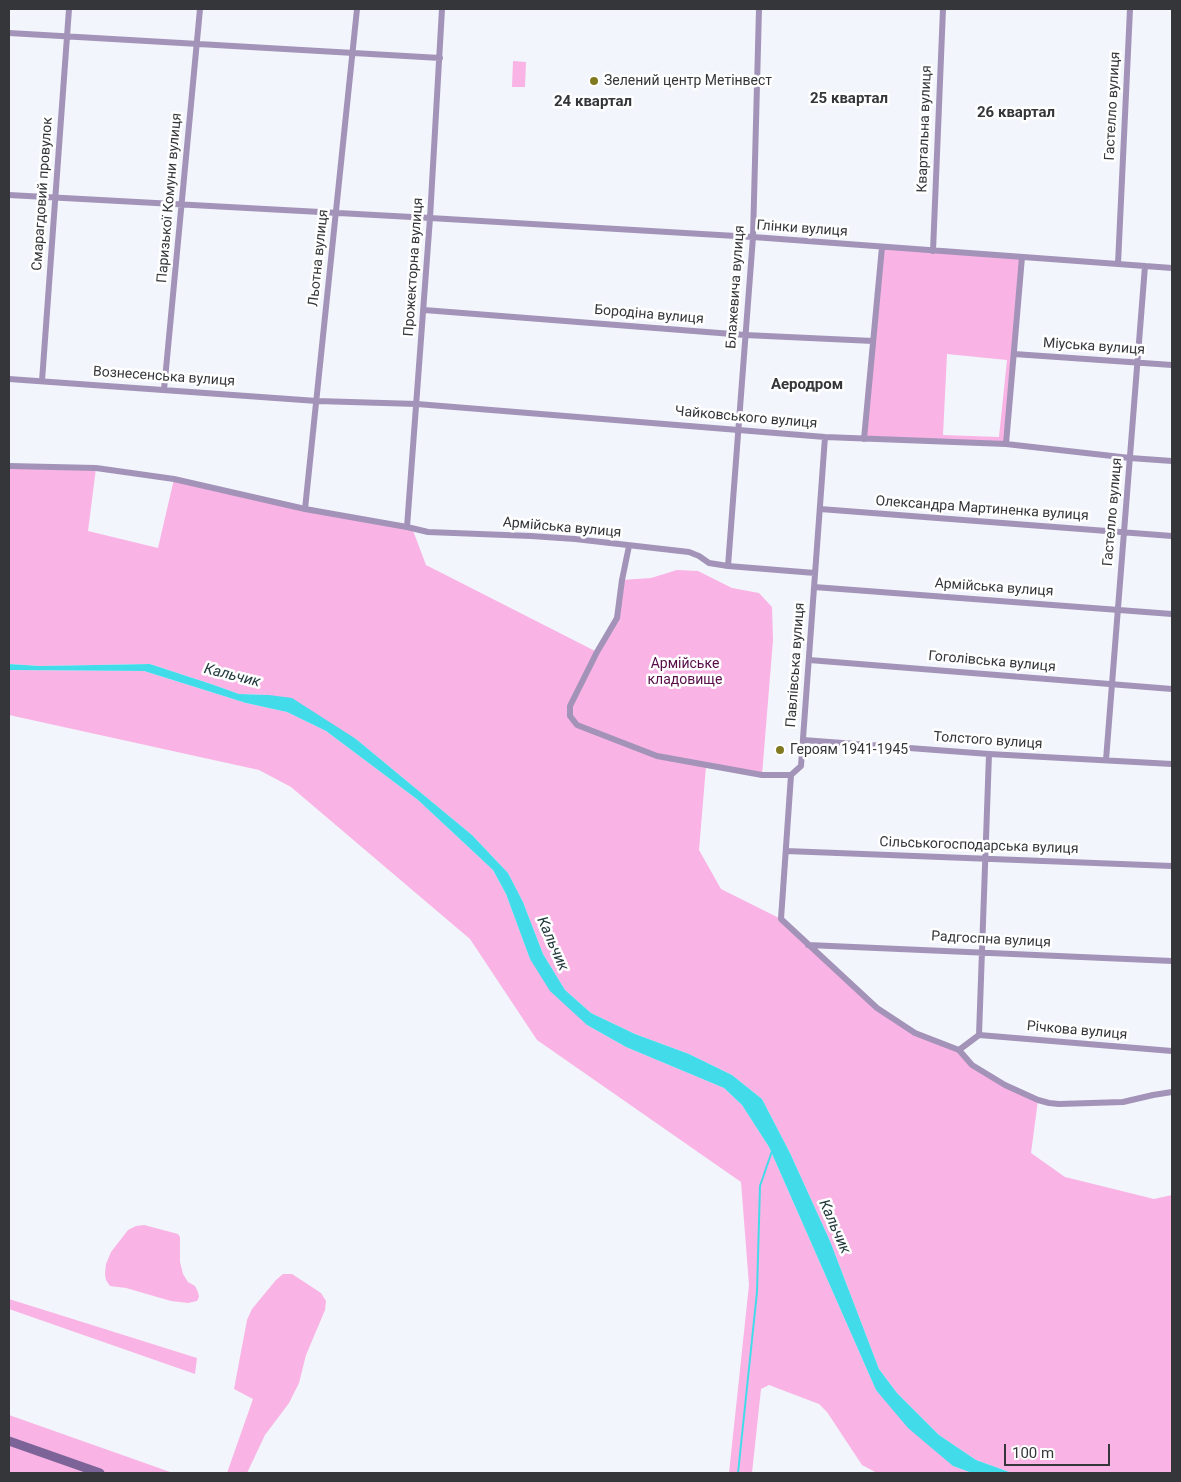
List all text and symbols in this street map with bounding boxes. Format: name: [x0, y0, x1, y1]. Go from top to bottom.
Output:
street label: Гастелло вулиця: [1102, 51, 1124, 161]
street label: Квартальна вулиця: [914, 65, 936, 193]
place label: Зелений центр Метінвест: [604, 73, 772, 89]
marker: Зелений центр Метінвест: [588, 75, 600, 87]
district label: 25 квартал: [810, 90, 888, 108]
district label: 24 квартал: [554, 93, 632, 111]
district label: 26 квартал: [977, 104, 1055, 122]
street label: Паризької Комуни вулиця: [154, 112, 186, 284]
street label: Смарагдовий провулок: [29, 117, 57, 271]
street label: Прожекторна вулиця: [401, 197, 427, 337]
street label: Льотна вулиця: [306, 209, 332, 307]
street label: Глінки вулиця: [756, 217, 848, 241]
street label: Блажевича вулиця: [723, 225, 749, 349]
street label: Бородіна вулиця: [594, 302, 704, 328]
street label: Міуська вулиця: [1042, 335, 1146, 359]
street label: Вознесенська вулиця: [92, 364, 236, 390]
district label: Аеродром: [771, 376, 843, 394]
street label: Чайковського вулиця: [674, 403, 818, 433]
street label: Гастелло вулиця: [1100, 457, 1126, 567]
street label: Олександра Мартиненка вулиця: [875, 493, 1089, 525]
street label: Армійська вулиця: [502, 514, 622, 542]
street label: Армійська вулиця: [934, 575, 1054, 601]
street label: Павлівська вулиця: [783, 602, 809, 728]
street label: Гоголівська вулиця: [928, 648, 1056, 676]
park label: Армійське кладовище: [648, 656, 722, 689]
water label: Кальчик: [202, 660, 262, 692]
street label: Толстого вулиця: [933, 729, 1043, 753]
place label: Героям 1941-1945: [790, 742, 908, 758]
marker: Героям 1941-1945: [774, 744, 786, 756]
street label: Сільськогосподарська вулиця: [879, 834, 1079, 858]
water label: Кальчик: [532, 914, 572, 974]
street label: Радгоспна вулиця: [931, 928, 1051, 952]
street label: Річкова вулиця: [1026, 1018, 1128, 1044]
water label: Кальчик: [814, 1197, 854, 1257]
scale bar: [1006, 1434, 1112, 1466]
text: 100 m: [1012, 1444, 1054, 1462]

